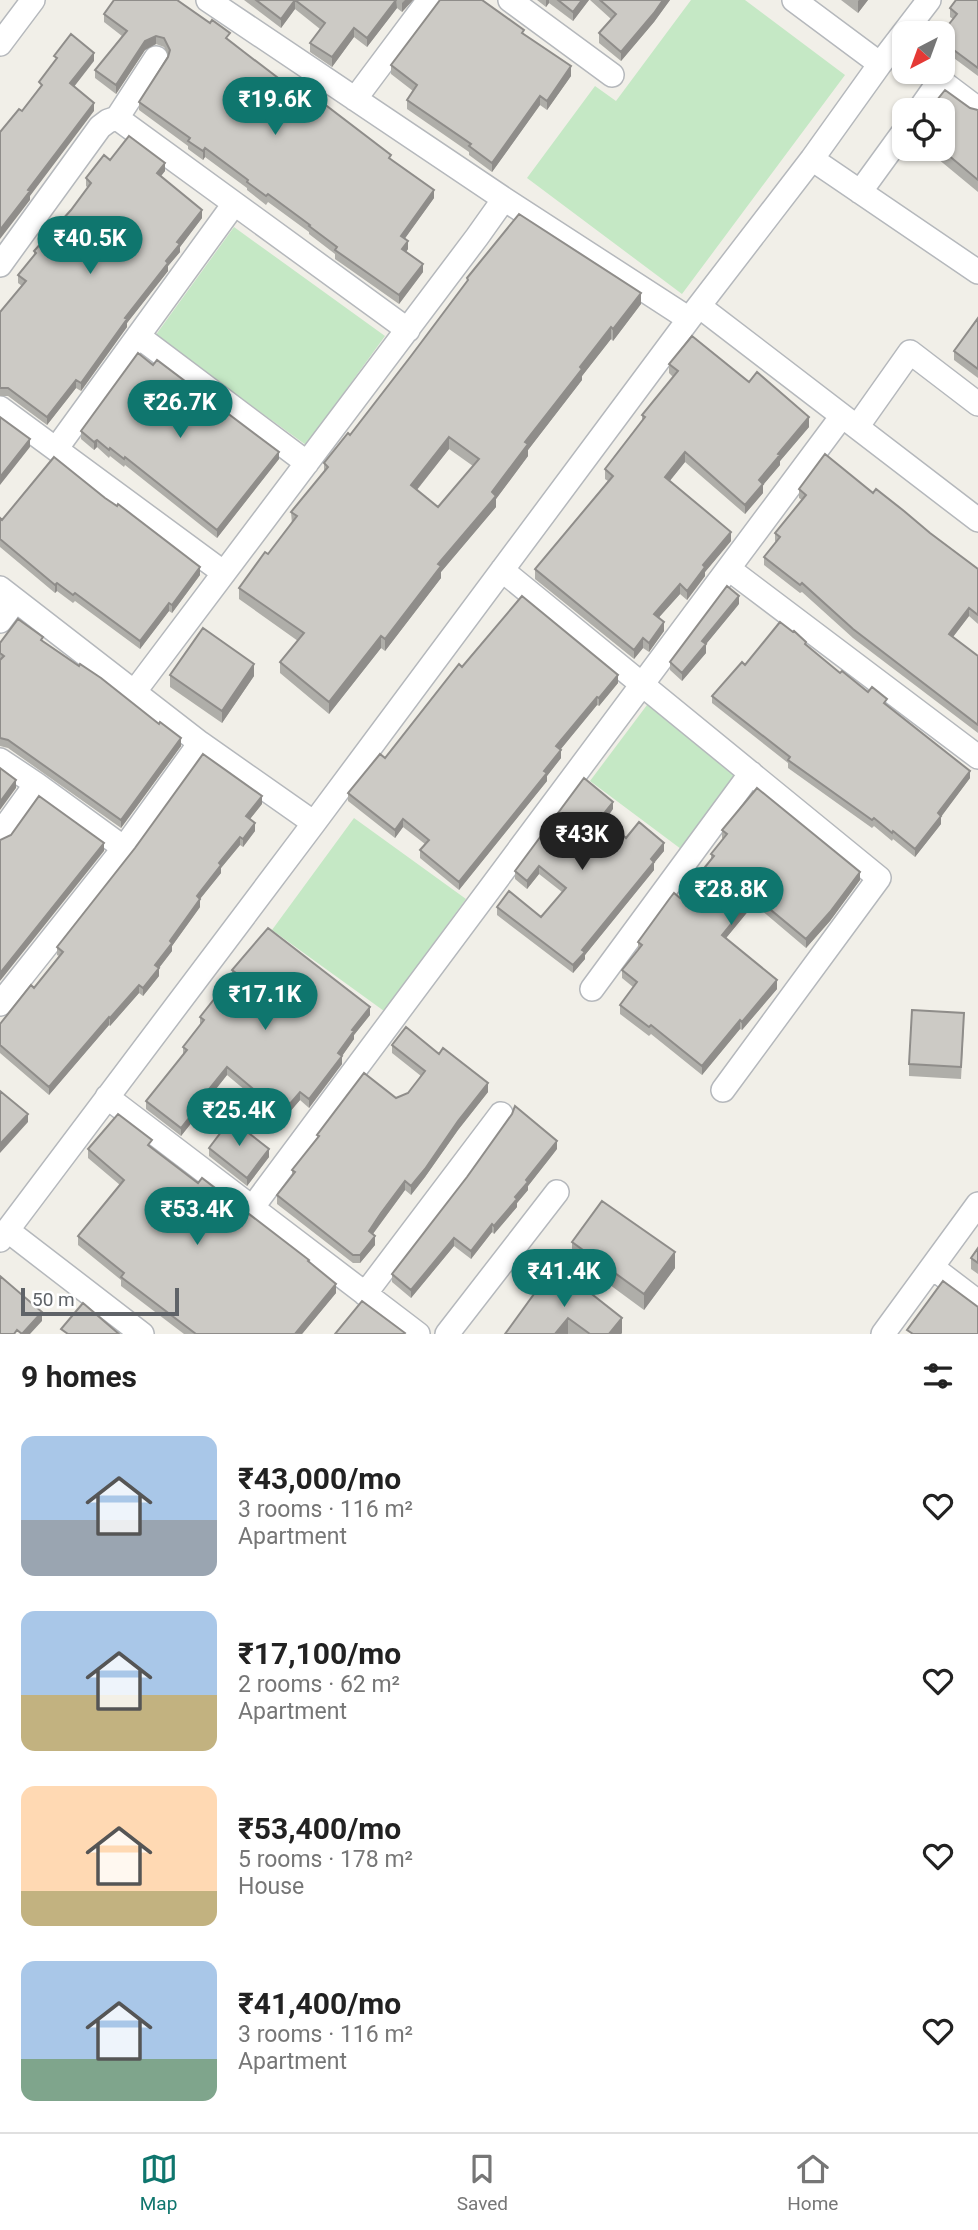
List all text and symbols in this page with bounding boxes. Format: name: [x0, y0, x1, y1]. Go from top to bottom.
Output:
north arrow: [892, 21, 956, 84]
map controls: [892, 21, 955, 161]
pin: ₹19.6K: [218, 78, 332, 137]
text: ₹19.6K: [239, 86, 311, 113]
button: locate: [892, 98, 955, 161]
pin: ₹40.5K: [33, 216, 147, 276]
text: ₹40.5K: [54, 225, 126, 252]
pin: ₹26.7K: [123, 380, 237, 440]
text: ₹26.7K: [144, 389, 216, 416]
pin: ₹43K: [541, 812, 623, 872]
text: ₹43K: [555, 821, 609, 848]
pin: ₹28.8K: [674, 867, 788, 927]
text: ₹28.8K: [695, 876, 767, 903]
pin: ₹17.1K: [208, 972, 322, 1032]
text: ₹17.1K: [229, 981, 301, 1008]
pin: ₹25.4K: [182, 1088, 296, 1148]
text: ₹25.4K: [203, 1097, 275, 1124]
pin: ₹53.4K: [140, 1188, 254, 1247]
text: ₹53.4K: [161, 1196, 233, 1223]
pin: ₹41.4K: [507, 1250, 621, 1309]
text: ₹41.4K: [528, 1258, 600, 1285]
scale bar: [21, 1285, 178, 1317]
text: 50 m: [32, 1288, 75, 1311]
icon: filters: [919, 1357, 957, 1395]
text: 9 homes: [21, 1359, 137, 1394]
text: ₹43,000/mo: [238, 1461, 401, 1496]
icon: home: [77, 1464, 161, 1548]
icon: heart: [919, 1487, 957, 1525]
text: 3 rooms · 116 m²: [238, 1496, 413, 1523]
text: Apartment: [238, 1523, 347, 1550]
text: ₹17,100/mo: [238, 1636, 401, 1671]
icon: home: [77, 1639, 161, 1723]
icon: heart: [919, 1662, 957, 1700]
text: 2 rooms · 62 m²: [238, 1671, 400, 1698]
text: Apartment: [238, 1698, 347, 1725]
text: ₹53,400/mo: [238, 1811, 401, 1846]
icon: home: [77, 1814, 161, 1898]
icon: heart: [919, 1837, 957, 1875]
text: 5 rooms · 178 m²: [238, 1846, 413, 1873]
text: House: [238, 1873, 304, 1900]
text: ₹41,400/mo: [238, 1986, 401, 2021]
icon: home: [77, 1989, 161, 2073]
icon: heart: [919, 2012, 957, 2050]
text: 3 rooms · 116 m²: [238, 2021, 413, 2048]
text: Apartment: [238, 2048, 347, 2075]
tab: Map: [140, 2150, 178, 2215]
tab: Saved: [457, 2150, 508, 2215]
tab: Home: [787, 2150, 838, 2215]

